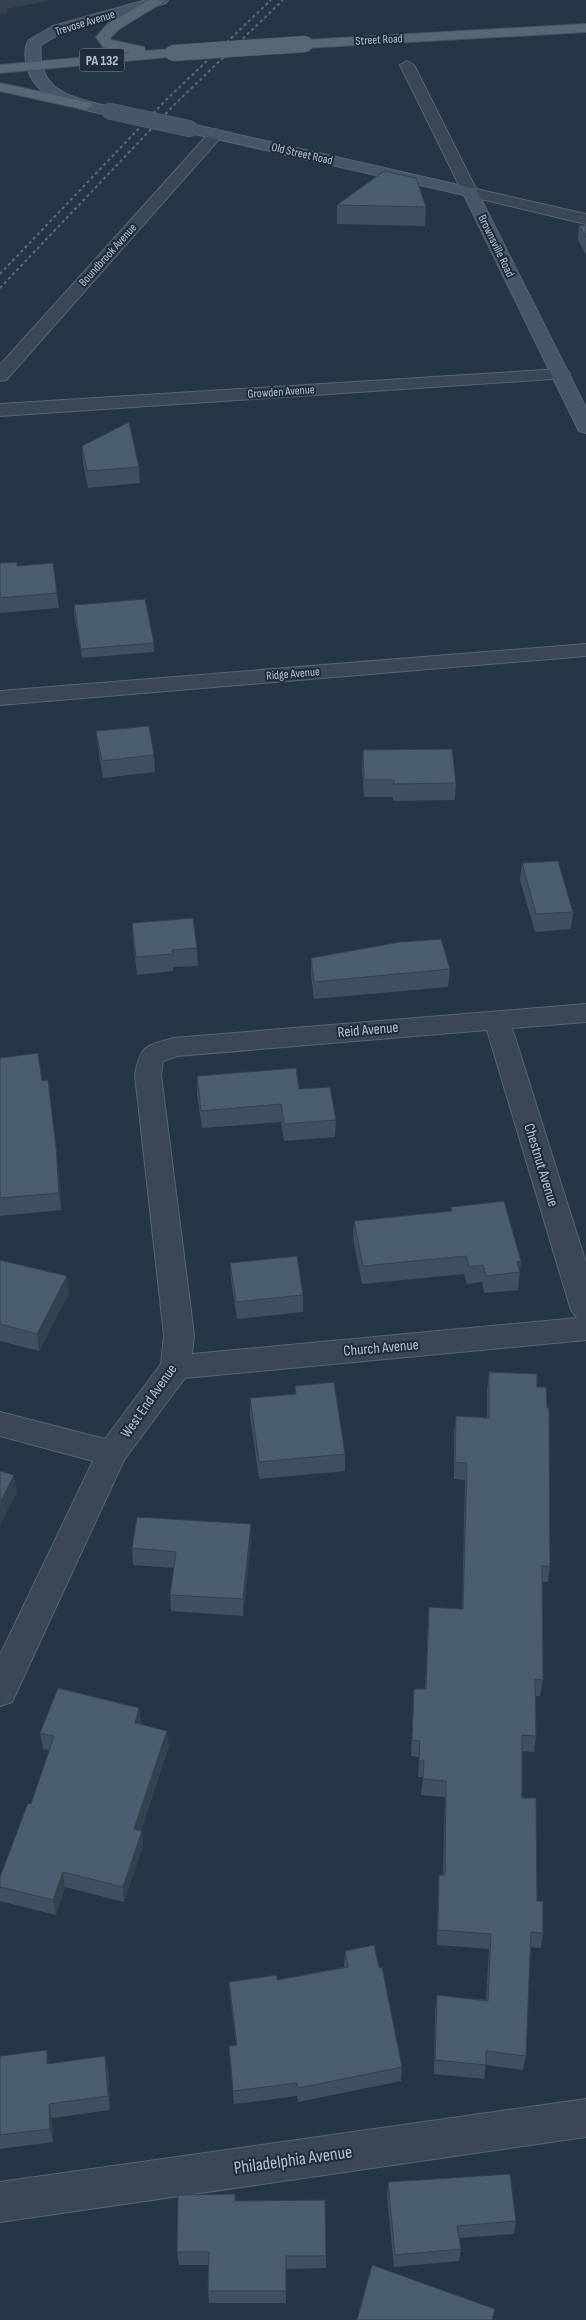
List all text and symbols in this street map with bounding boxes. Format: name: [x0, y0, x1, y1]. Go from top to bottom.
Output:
street label: Trevose Avenue: [53, 7, 117, 39]
street label: Street Road: [355, 31, 403, 49]
road number: PA 132: [80, 48, 124, 72]
street label: Old Street Road: [270, 140, 334, 168]
street label: Brownsville Road: [474, 212, 518, 280]
street label: Boundbrook Avenue: [76, 220, 140, 290]
street label: Growden Avenue: [247, 382, 315, 402]
street label: Ridge Avenue: [266, 664, 321, 684]
street label: Reid Avenue: [337, 1018, 399, 1042]
street label: Chestnut Avenue: [519, 1121, 563, 1209]
street label: Church Avenue: [343, 1335, 419, 1361]
street label: West End Avenue: [117, 1360, 181, 1442]
street label: Philadelphia Avenue: [232, 2141, 354, 2179]

